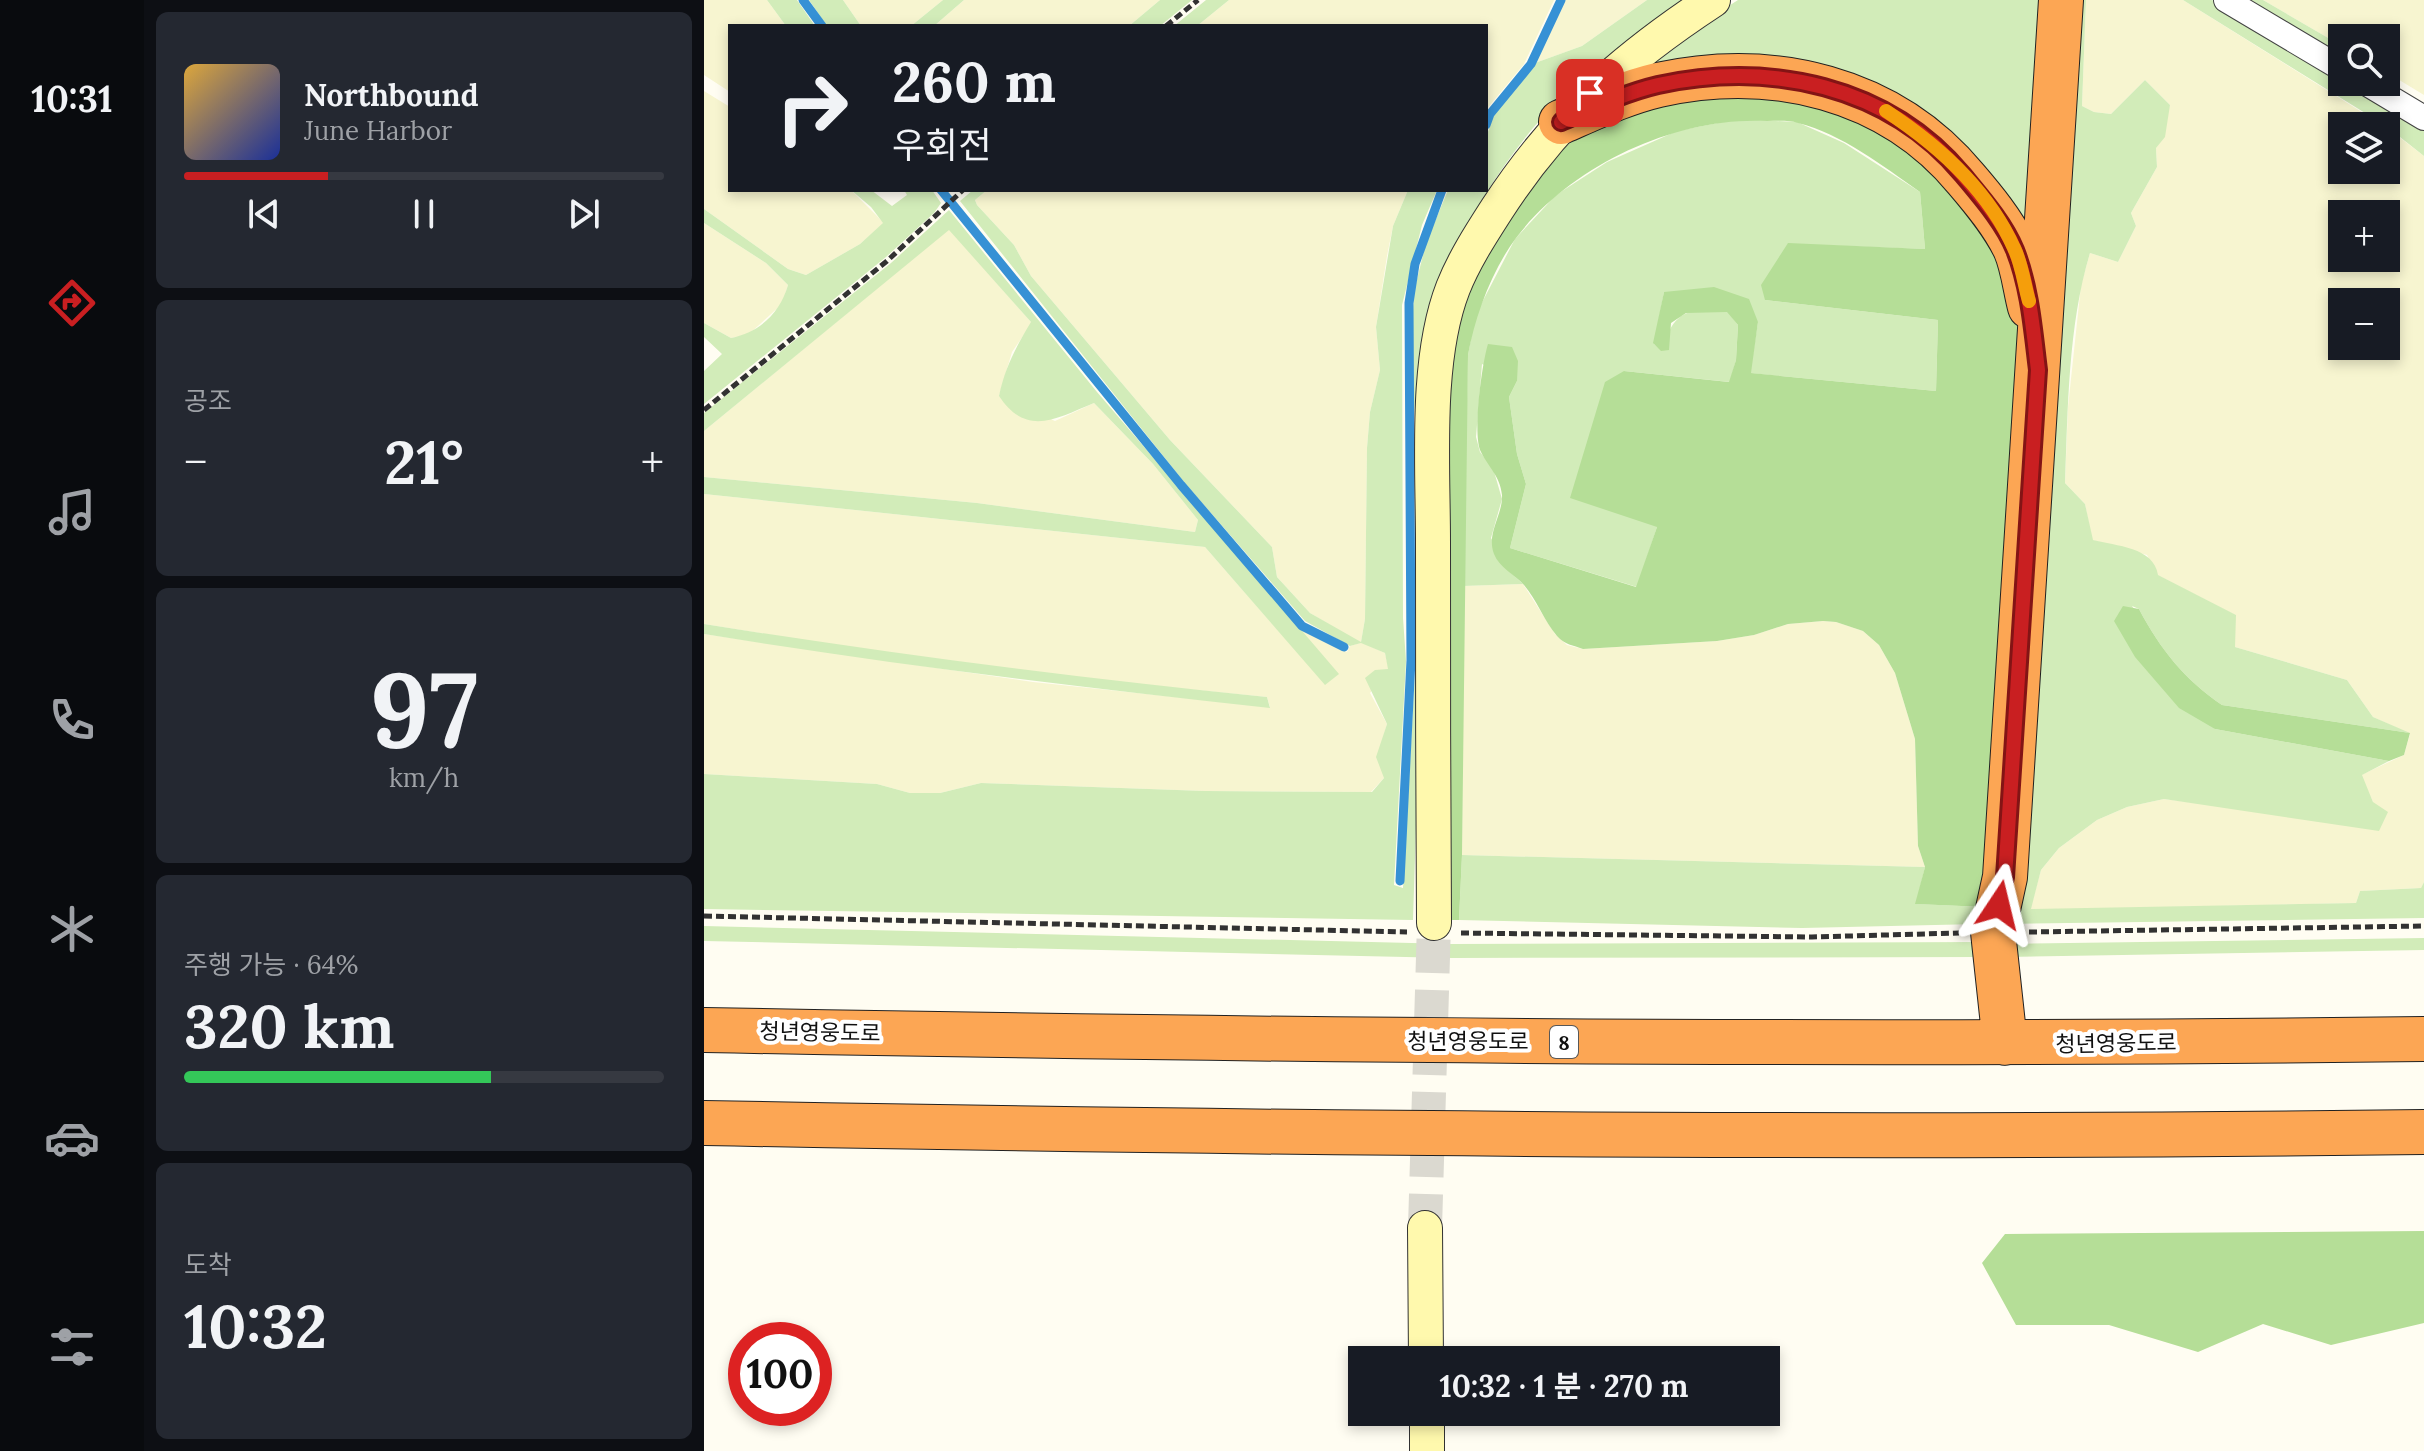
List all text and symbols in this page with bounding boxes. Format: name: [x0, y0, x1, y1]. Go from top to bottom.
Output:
map controls: [2328, 24, 2400, 360]
button: search: [2328, 24, 2400, 96]
text: 260 m: [892, 46, 1056, 117]
icon: right: [760, 56, 864, 160]
pin: [1556, 59, 1624, 127]
icon: arrive: [1568, 71, 1612, 115]
text: 10:31: [31, 76, 113, 122]
text: Northbound: [304, 76, 479, 114]
button: layers: [2328, 112, 2400, 184]
text: June Harbor: [304, 114, 452, 147]
text: 우회전: [892, 122, 991, 168]
icon: previous: [242, 192, 286, 236]
icon: pause: [402, 192, 446, 236]
icon: next: [562, 192, 606, 236]
button: +: [2328, 200, 2400, 272]
icon: directions: [44, 275, 100, 331]
button: −: [2328, 288, 2400, 360]
text: 공조: [184, 384, 232, 417]
text: 21°: [384, 424, 464, 500]
text: −: [184, 434, 207, 490]
text: +: [641, 434, 664, 490]
icon: music: [44, 484, 100, 540]
text: 97: [370, 642, 478, 775]
icon: phone: [44, 692, 100, 748]
text: km/h: [389, 761, 459, 794]
position arrow: [1957, 863, 2041, 947]
icon: climate: [44, 901, 100, 957]
text: 주행 가능 · 64%: [184, 948, 358, 981]
text: 320 km: [184, 988, 394, 1064]
street label: 청년영웅도로: [759, 1017, 881, 1047]
road number: 8: [1550, 1026, 1578, 1058]
street label: 청년영웅도로: [1407, 1027, 1529, 1055]
street label: 청년영웅도로: [2055, 1028, 2177, 1058]
icon: car: [44, 1110, 100, 1166]
text: 도착: [184, 1248, 232, 1281]
text: 10:32: [184, 1288, 327, 1364]
icon: filters: [44, 1319, 100, 1375]
speed limit sign: 100: [728, 1322, 832, 1426]
text: 10:32 · 1 분 · 270 m: [1440, 1367, 1688, 1405]

